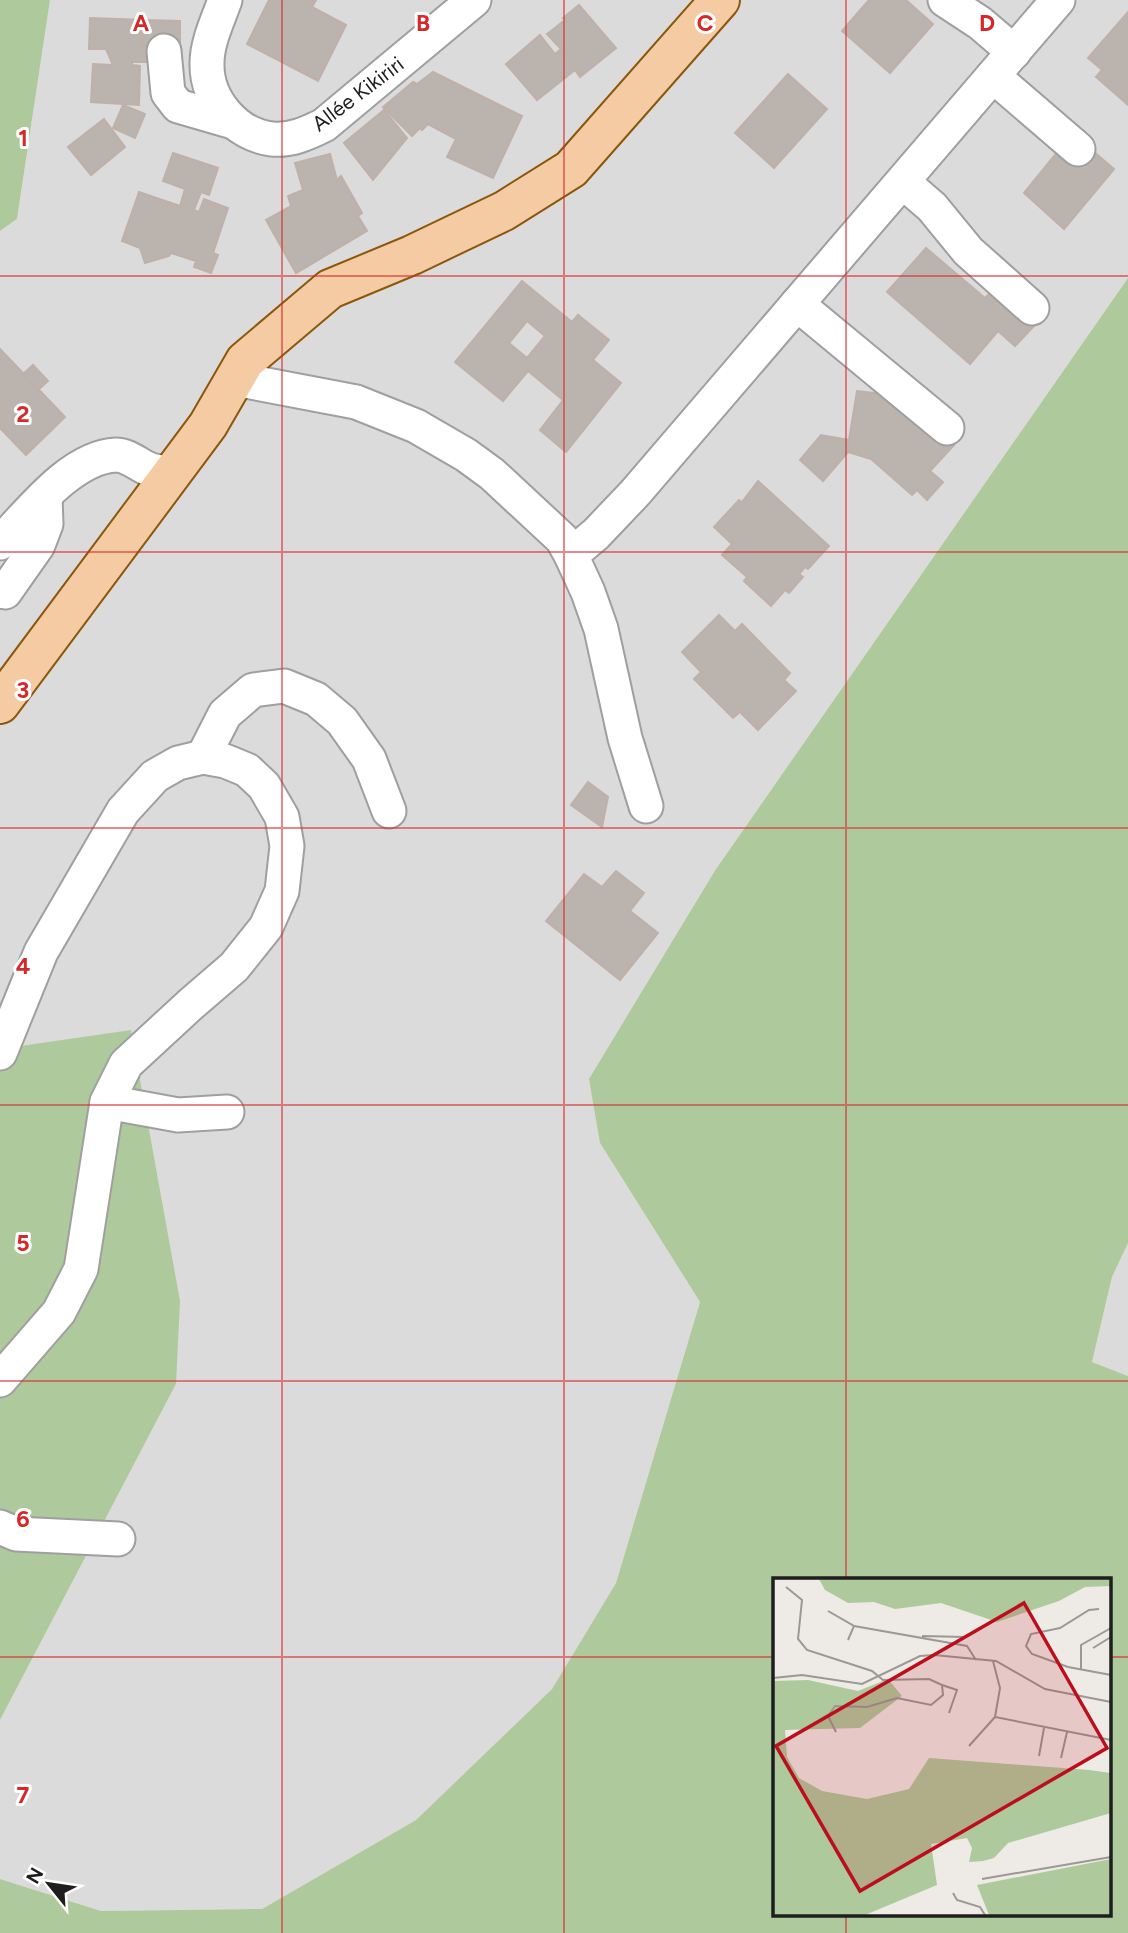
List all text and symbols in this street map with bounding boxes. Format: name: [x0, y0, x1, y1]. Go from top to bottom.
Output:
text: A: [133, 9, 150, 37]
text: B: [416, 9, 430, 37]
text: C: [697, 9, 714, 37]
text: D: [979, 9, 995, 37]
street label: Allée Kikiriri: [307, 51, 408, 136]
text: 1: [18, 124, 28, 152]
text: 2: [16, 400, 30, 428]
text: 3: [17, 676, 29, 704]
text: 4: [16, 952, 30, 980]
text: 5: [16, 1229, 30, 1257]
text: 6: [16, 1505, 30, 1533]
inset map: [773, 1578, 1110, 1916]
text: 7: [17, 1781, 30, 1809]
north arrow: [14, 1849, 84, 1919]
text: N: [21, 1864, 48, 1888]

